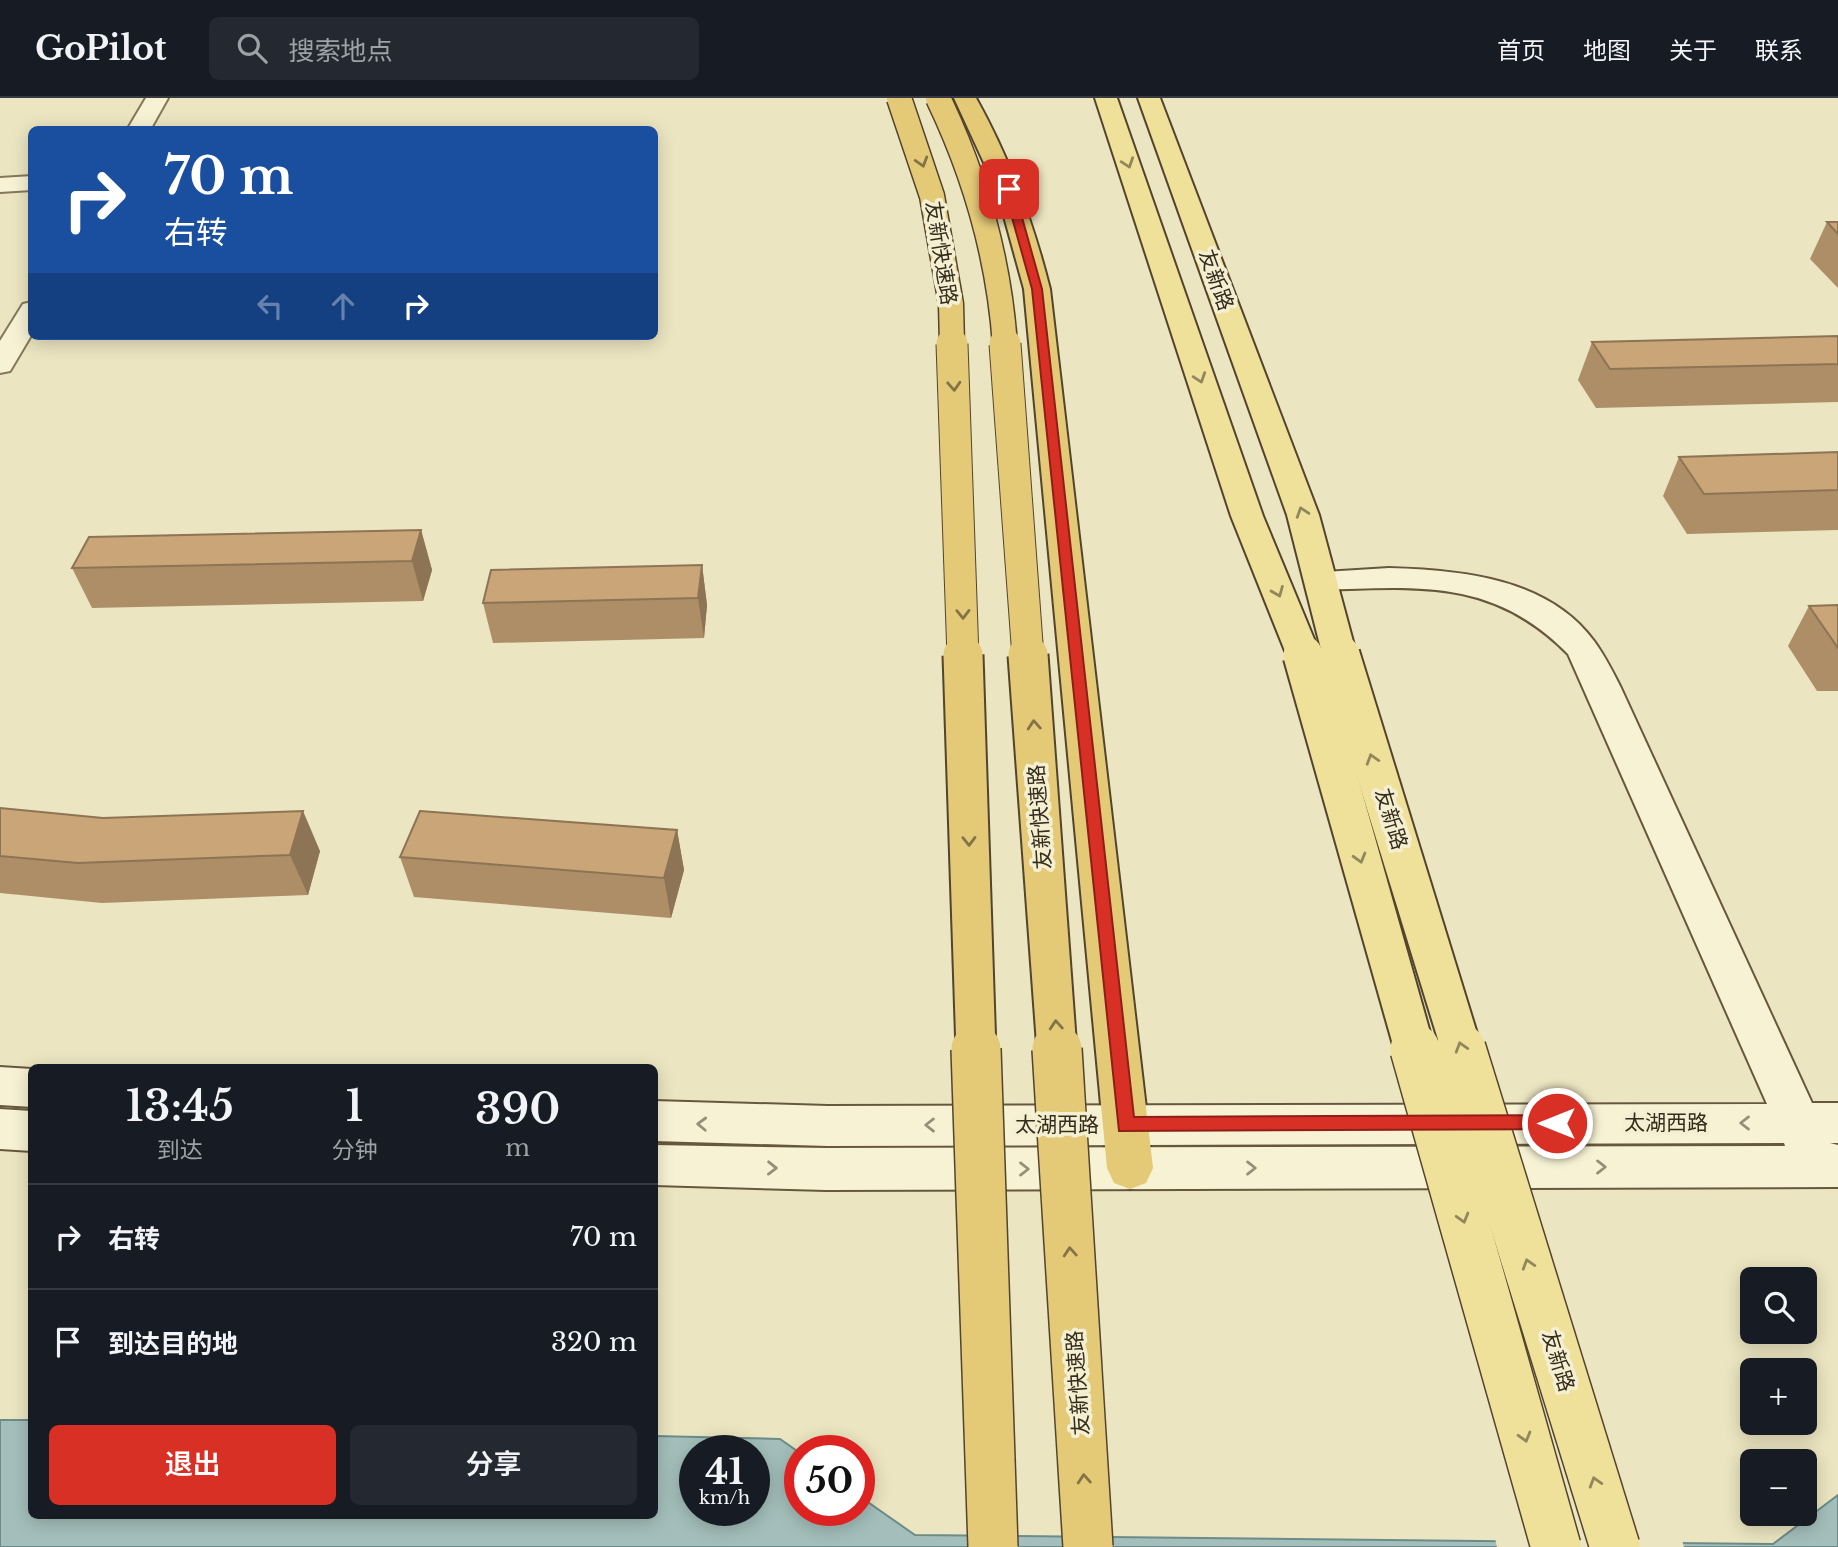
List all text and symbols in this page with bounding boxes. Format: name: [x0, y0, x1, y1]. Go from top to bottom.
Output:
search box: [209, 17, 699, 80]
text: GoPilot: [35, 28, 167, 69]
icon: search: [233, 29, 271, 67]
text: 搜索地点: [289, 35, 393, 67]
text: 首页: [1497, 36, 1545, 65]
text: 地图: [1583, 36, 1631, 65]
text: 关于: [1669, 36, 1717, 65]
text: 联系: [1755, 36, 1803, 65]
text: 70 m: [164, 146, 294, 207]
icon: right: [49, 154, 140, 245]
one-way arrow: [914, 155, 928, 168]
one-way arrow: [1120, 156, 1134, 168]
pin: [979, 159, 1039, 219]
icon: arrive: [990, 170, 1028, 208]
street label: 友新快速路: [920, 199, 962, 307]
text: 右转: [164, 213, 228, 253]
street label: 友新路: [1193, 246, 1239, 314]
icon: left: [251, 287, 289, 325]
icon: ahead: [324, 287, 362, 325]
icon: right: [397, 287, 435, 325]
one-way arrow: [1192, 372, 1207, 384]
one-way arrow: [947, 381, 962, 392]
one-way arrow: [1296, 507, 1310, 519]
one-way arrow: [1269, 586, 1283, 598]
one-way arrow: [955, 609, 970, 620]
one-way arrow: [1026, 719, 1041, 730]
one-way arrow: [1366, 754, 1381, 766]
street label: 友新快速路: [1023, 764, 1057, 870]
street label: 友新路: [1369, 785, 1413, 853]
one-way arrow: [961, 836, 976, 847]
one-way arrow: [1352, 852, 1367, 864]
one-way arrow: [1048, 1019, 1063, 1030]
one-way arrow: [1455, 1041, 1469, 1054]
text: 13:45: [126, 1080, 234, 1132]
text: 1: [345, 1080, 364, 1132]
text: 390: [475, 1083, 560, 1135]
position arrow: [1520, 1086, 1594, 1160]
street label: 太湖西路: [1624, 1110, 1708, 1136]
street label: 太湖西路: [1015, 1112, 1099, 1138]
one-way arrow: [1740, 1115, 1750, 1131]
one-way arrow: [697, 1116, 708, 1131]
one-way arrow: [924, 1117, 935, 1133]
text: m: [505, 1134, 530, 1162]
text: 到达: [157, 1136, 203, 1164]
text: 分钟: [331, 1136, 377, 1164]
one-way arrow: [1596, 1159, 1607, 1175]
one-way arrow: [767, 1160, 777, 1176]
one-way arrow: [1246, 1160, 1257, 1176]
one-way arrow: [1018, 1161, 1029, 1176]
one-way arrow: [1454, 1212, 1469, 1224]
icon: right: [49, 1218, 87, 1256]
text: 70 m: [570, 1221, 637, 1253]
text: 右转: [108, 1223, 160, 1255]
one-way arrow: [1063, 1246, 1078, 1257]
one-way arrow: [1522, 1259, 1536, 1271]
map controls: [1740, 1267, 1817, 1526]
button: search: [1740, 1267, 1817, 1344]
icon: arrive: [49, 1323, 87, 1361]
text: 320 m: [551, 1326, 637, 1358]
street label: 友新路: [1536, 1327, 1580, 1395]
text: 到达目的地: [108, 1328, 238, 1360]
street label: 友新快速路: [1061, 1330, 1095, 1436]
button: +: [1740, 1358, 1817, 1435]
button: 退出: [49, 1425, 336, 1505]
button: 分享: [350, 1425, 637, 1505]
one-way arrow: [1516, 1431, 1531, 1443]
speed limit sign: 50: [784, 1435, 875, 1526]
button: −: [1740, 1449, 1817, 1526]
text: 41: [705, 1450, 744, 1493]
one-way arrow: [1077, 1473, 1092, 1484]
one-way arrow: [1589, 1476, 1603, 1488]
text: km/h: [699, 1487, 750, 1509]

